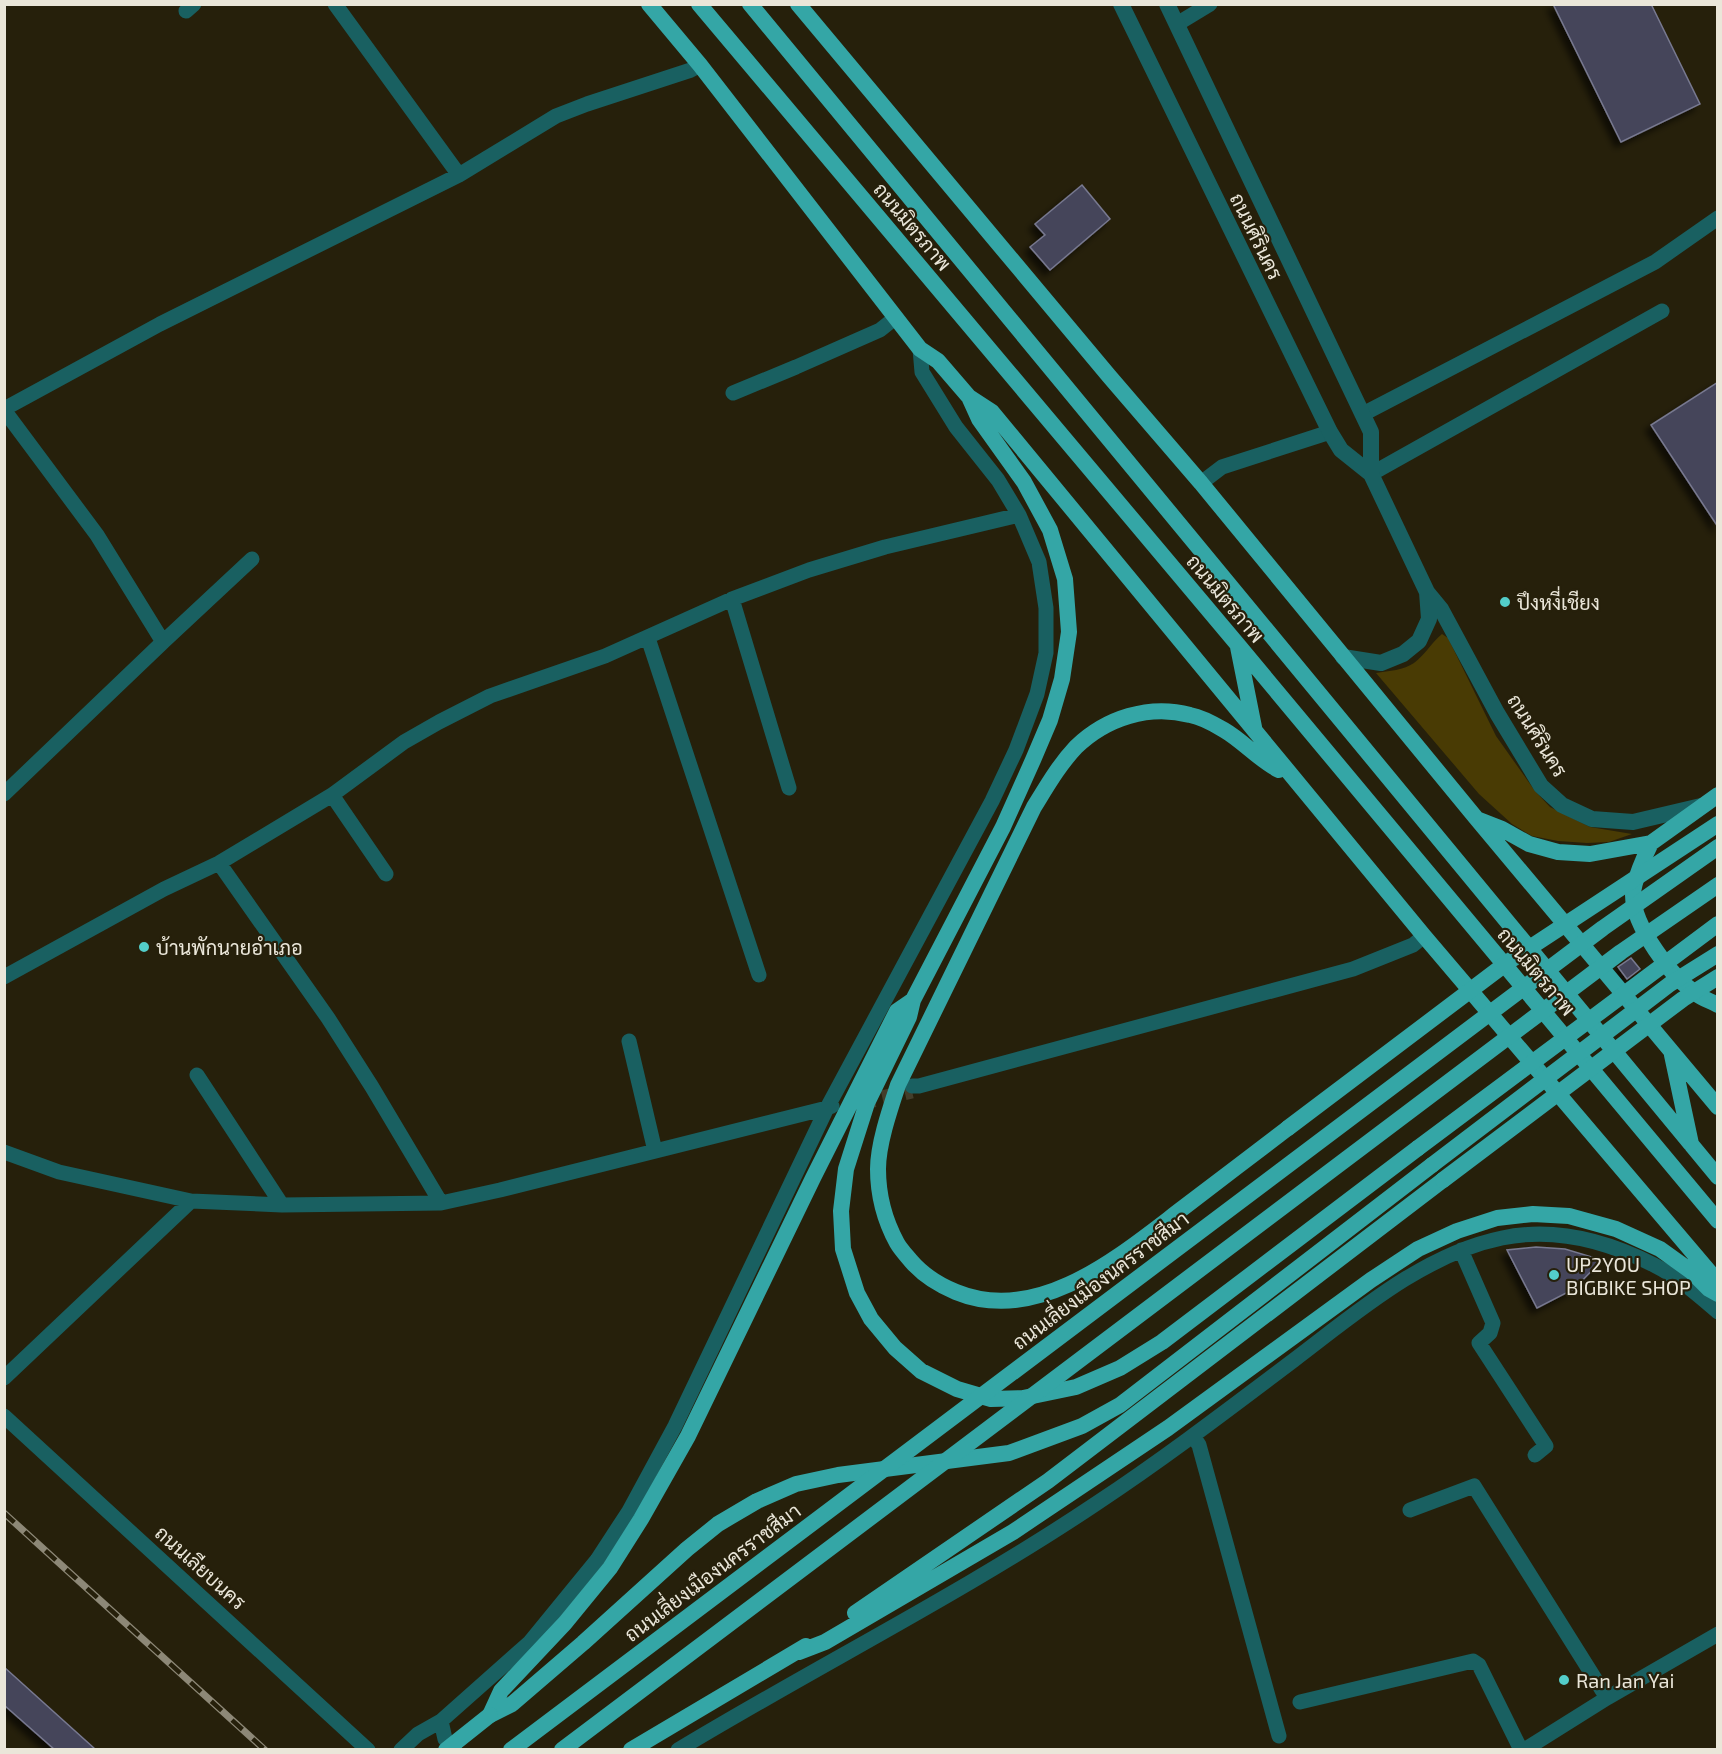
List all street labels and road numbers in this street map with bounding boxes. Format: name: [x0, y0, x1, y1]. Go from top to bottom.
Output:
street label: ถนนมิตรภาพ: [869, 177, 957, 275]
street label: ถนนศิรินคร: [1226, 189, 1288, 283]
street label: ถนนมิตรภาพ: [1182, 549, 1270, 647]
street label: ถนนศิรินคร: [1503, 689, 1573, 781]
street label: ถนนมิตรภาพ: [1493, 922, 1581, 1020]
street label: ถนนเลี่ยงเมืองนครราชสีมา: [1005, 1203, 1193, 1354]
street label: ถนนเลี่ยงเมืองนครราชสีมา: [617, 1495, 805, 1646]
street label: ถนนเลียบนคร: [151, 1520, 251, 1614]

